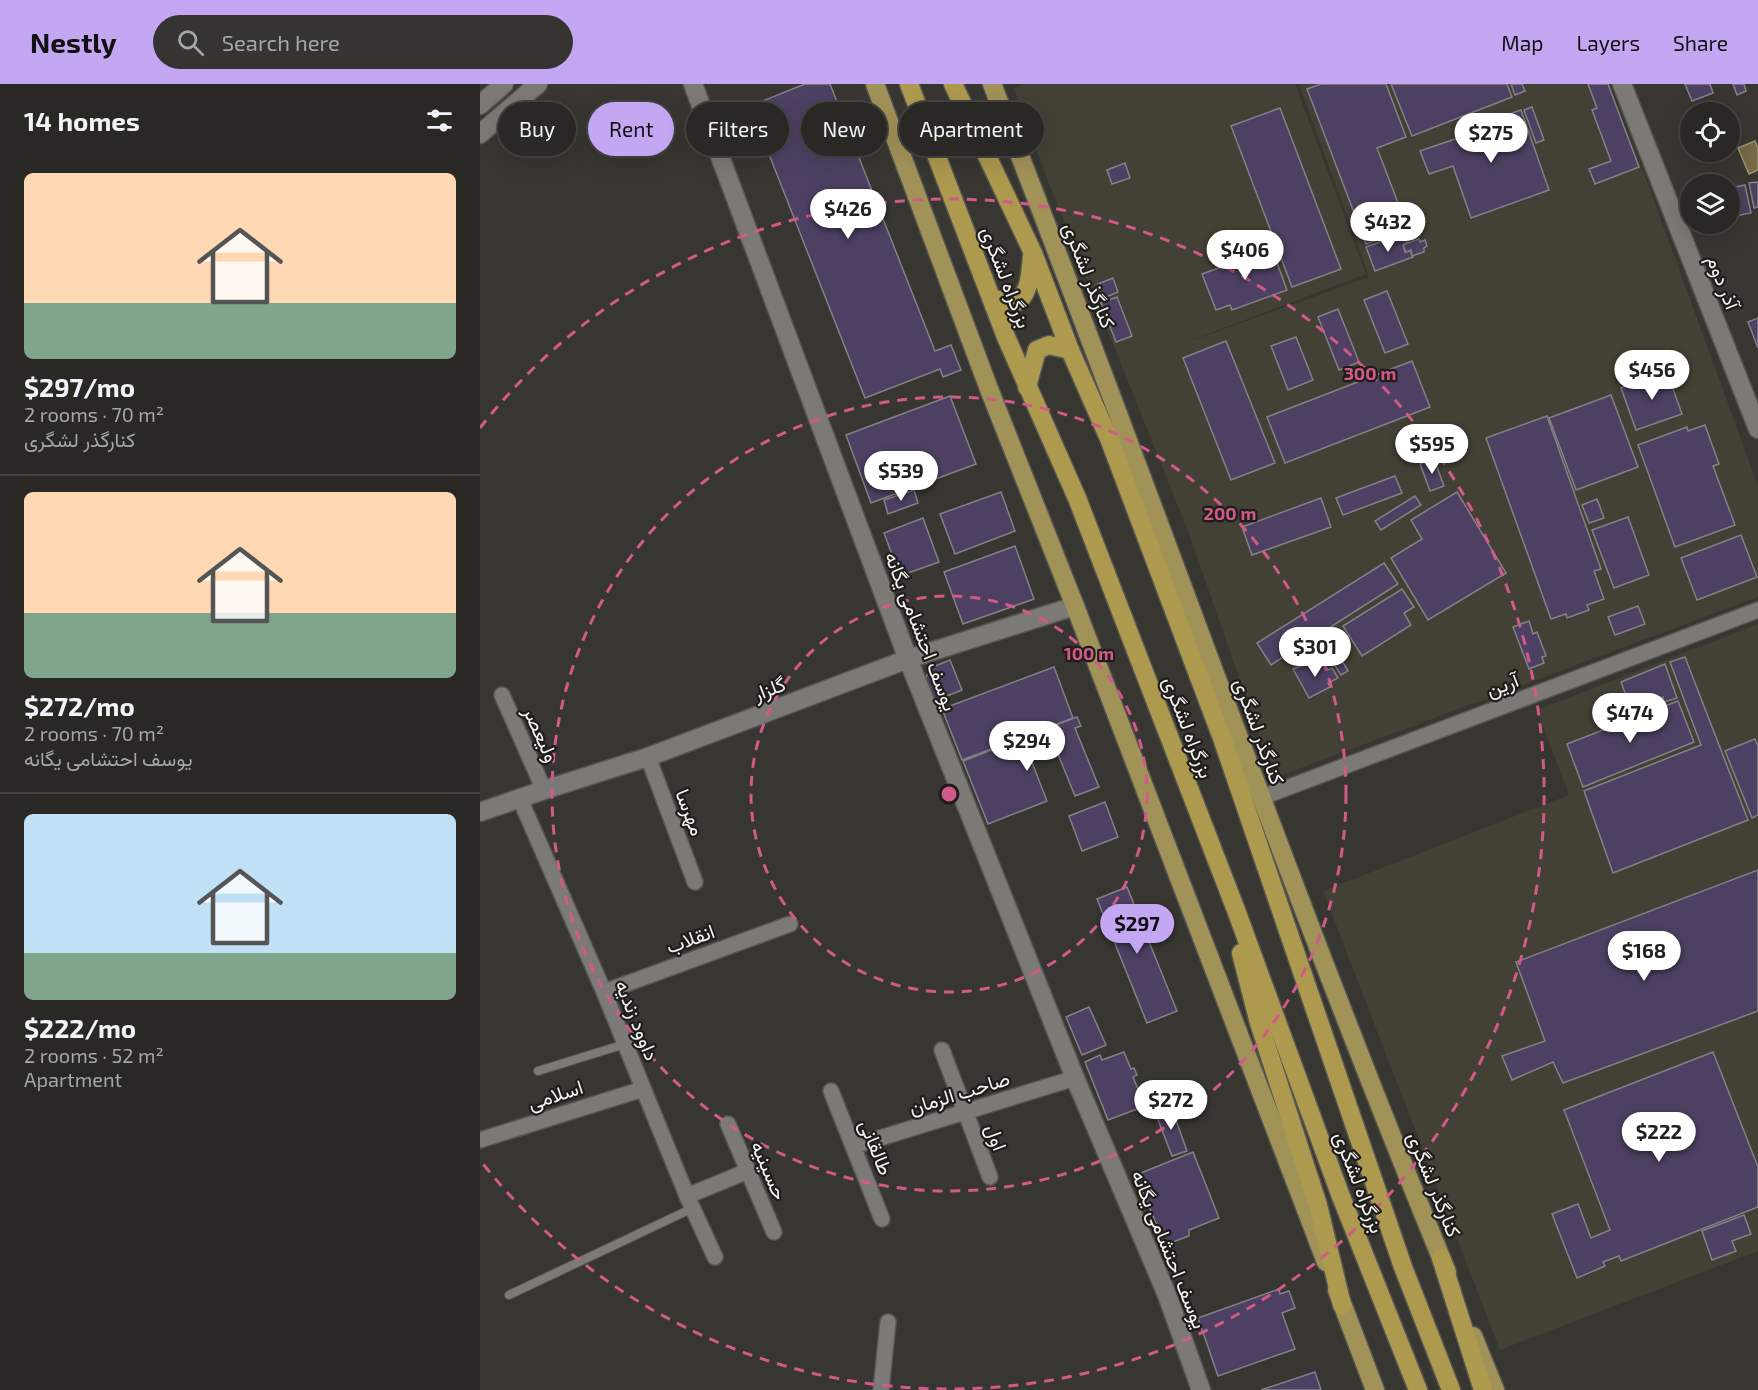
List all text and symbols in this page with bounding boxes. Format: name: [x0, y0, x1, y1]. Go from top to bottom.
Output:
search box: [153, 15, 573, 69]
text: Nestly: [30, 25, 117, 59]
icon: search: [174, 26, 207, 59]
text: Search here: [222, 29, 340, 55]
text: Map: [1501, 30, 1543, 55]
text: Layers: [1576, 30, 1640, 55]
text: Share: [1673, 30, 1728, 55]
chip: Buy: [498, 102, 576, 156]
chip: Rent: [588, 102, 674, 156]
chip: Filters: [686, 102, 789, 156]
chip: New: [801, 102, 887, 156]
chip: Apartment: [899, 102, 1044, 156]
map controls: [1680, 102, 1740, 234]
button: locate: [1680, 102, 1740, 162]
icon: filters: [423, 104, 456, 137]
text: 14 homes: [24, 105, 140, 136]
pin: $275: [1455, 113, 1527, 164]
text: $275: [1469, 120, 1513, 144]
button: layers: [1680, 174, 1740, 234]
pin: $426: [812, 189, 884, 240]
text: $426: [824, 196, 872, 220]
pin: $432: [1352, 202, 1424, 253]
text: $432: [1364, 209, 1412, 233]
icon: home: [186, 212, 294, 320]
street label: کنارگذر لشگری: [1057, 219, 1121, 332]
street label: بزرگراه لشگری: [975, 223, 1037, 332]
pin: $406: [1209, 230, 1281, 281]
text: $406: [1221, 237, 1269, 261]
street label: آذر دوم: [1701, 252, 1746, 314]
pin: $456: [1616, 350, 1688, 401]
text: $456: [1628, 357, 1676, 381]
text: 300 m: [1344, 362, 1396, 384]
text: $297/mo: [24, 371, 135, 402]
text: 2 rooms · 70 m²: [24, 402, 164, 426]
pin: $595: [1396, 424, 1468, 475]
text: کنارگذر لشگری: [24, 427, 135, 451]
text: $595: [1409, 431, 1455, 455]
pin: $539: [865, 451, 937, 502]
text: $539: [878, 458, 924, 482]
text: 200 m: [1204, 502, 1256, 524]
icon: home: [186, 531, 294, 639]
street label: یوسف احتشامی یگانه: [879, 548, 963, 715]
pin: $301: [1279, 627, 1351, 678]
text: $301: [1293, 634, 1337, 658]
text: 100 m: [1064, 642, 1114, 664]
street label: آرین: [1482, 666, 1524, 703]
street label: گلزار: [748, 671, 790, 707]
street label: بزرگراه لشگری: [1157, 673, 1219, 782]
street label: کنارگذر لشگری: [1228, 675, 1290, 788]
text: $272/mo: [24, 690, 135, 721]
pin: $474: [1594, 693, 1666, 744]
text: $474: [1606, 700, 1654, 724]
street label: ولیعصر: [517, 702, 565, 766]
text: 2 rooms · 70 m²: [24, 721, 164, 745]
pin: $294: [991, 721, 1063, 772]
text: $294: [1003, 728, 1051, 752]
text: یوسف احتشامی یگانه: [24, 746, 193, 770]
centre of rings: [939, 784, 959, 804]
street label: مهرسا: [669, 785, 711, 839]
icon: home: [186, 853, 294, 961]
pin: $297: [1101, 904, 1173, 955]
text: $297: [1114, 911, 1160, 935]
street label: انقلاب: [662, 918, 718, 959]
pin: $168: [1608, 931, 1680, 982]
text: $168: [1622, 938, 1666, 962]
street label: داوود زندیه: [609, 976, 665, 1064]
text: $222/mo: [24, 1012, 136, 1043]
text: 2 rooms · 52 m²: [24, 1043, 164, 1067]
street label: صاحب الزمان: [906, 1065, 1013, 1121]
text: Apartment: [24, 1067, 122, 1091]
street label: اسلامی: [524, 1074, 586, 1115]
pin: $272: [1135, 1080, 1207, 1131]
text: $272: [1148, 1087, 1194, 1111]
pin: $222: [1623, 1112, 1695, 1163]
street label: طالقانی: [854, 1116, 899, 1179]
text: $222: [1636, 1119, 1682, 1143]
street label: اول: [979, 1121, 1013, 1154]
street label: بزرگراه لشگری: [1328, 1128, 1390, 1237]
street label: کنارگذر لشگری: [1401, 1128, 1467, 1241]
street label: حسینیه: [746, 1137, 793, 1204]
street label: یوسف احتشامی یگانه: [1125, 1166, 1213, 1332]

